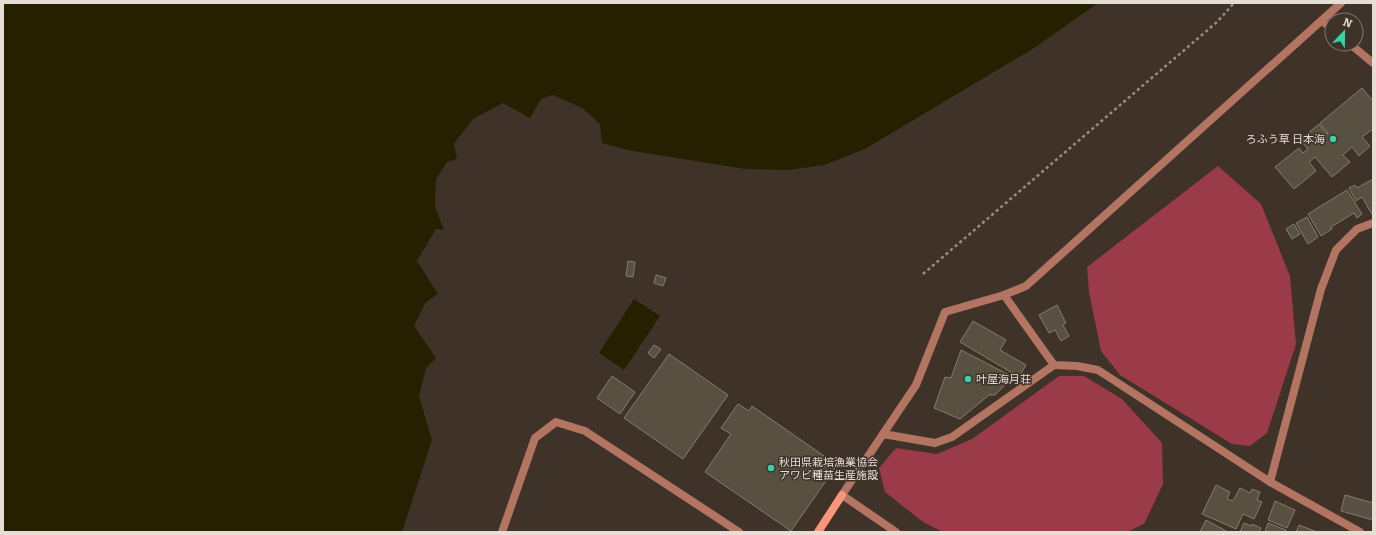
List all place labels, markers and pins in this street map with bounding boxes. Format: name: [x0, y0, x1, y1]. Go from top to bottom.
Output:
place label: ろふう草 日本海: [1246, 133, 1325, 146]
marker: ろふう草 日本海: [1328, 134, 1338, 144]
place label: 叶屋海月荘: [976, 373, 1031, 386]
marker: 叶屋海月荘: [963, 374, 973, 384]
place label: 秋田県栽培漁業協会 アワビ種苗生産施設: [779, 456, 878, 482]
marker: 秋田県栽培漁業協会 アワビ種苗生産施設: [766, 463, 776, 473]

